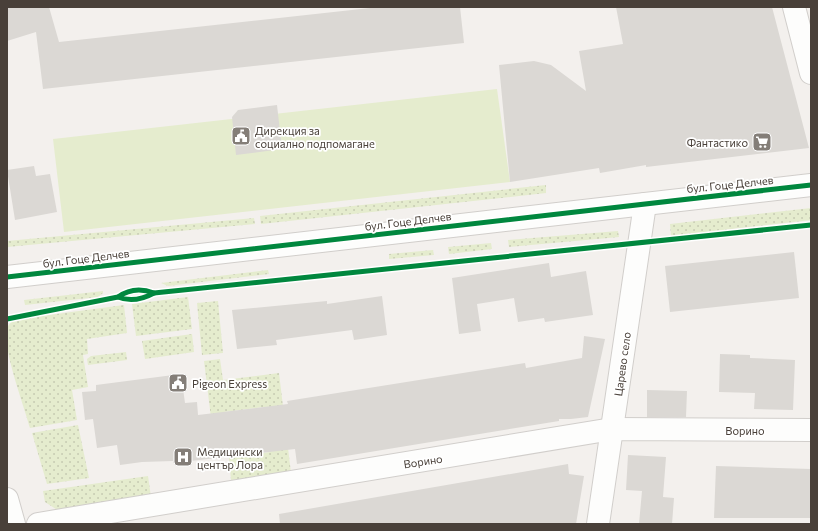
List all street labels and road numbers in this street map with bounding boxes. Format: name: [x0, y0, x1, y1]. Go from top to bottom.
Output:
street label: бул. Гоце Делчев: [686, 173, 774, 195]
street label: бул. Гоце Делчев: [364, 209, 452, 233]
street label: бул. Гоце Делчев: [42, 246, 130, 270]
street label: Царево село: [611, 330, 633, 397]
street label: Ворино: [725, 424, 765, 437]
street label: Ворино: [403, 451, 444, 470]

